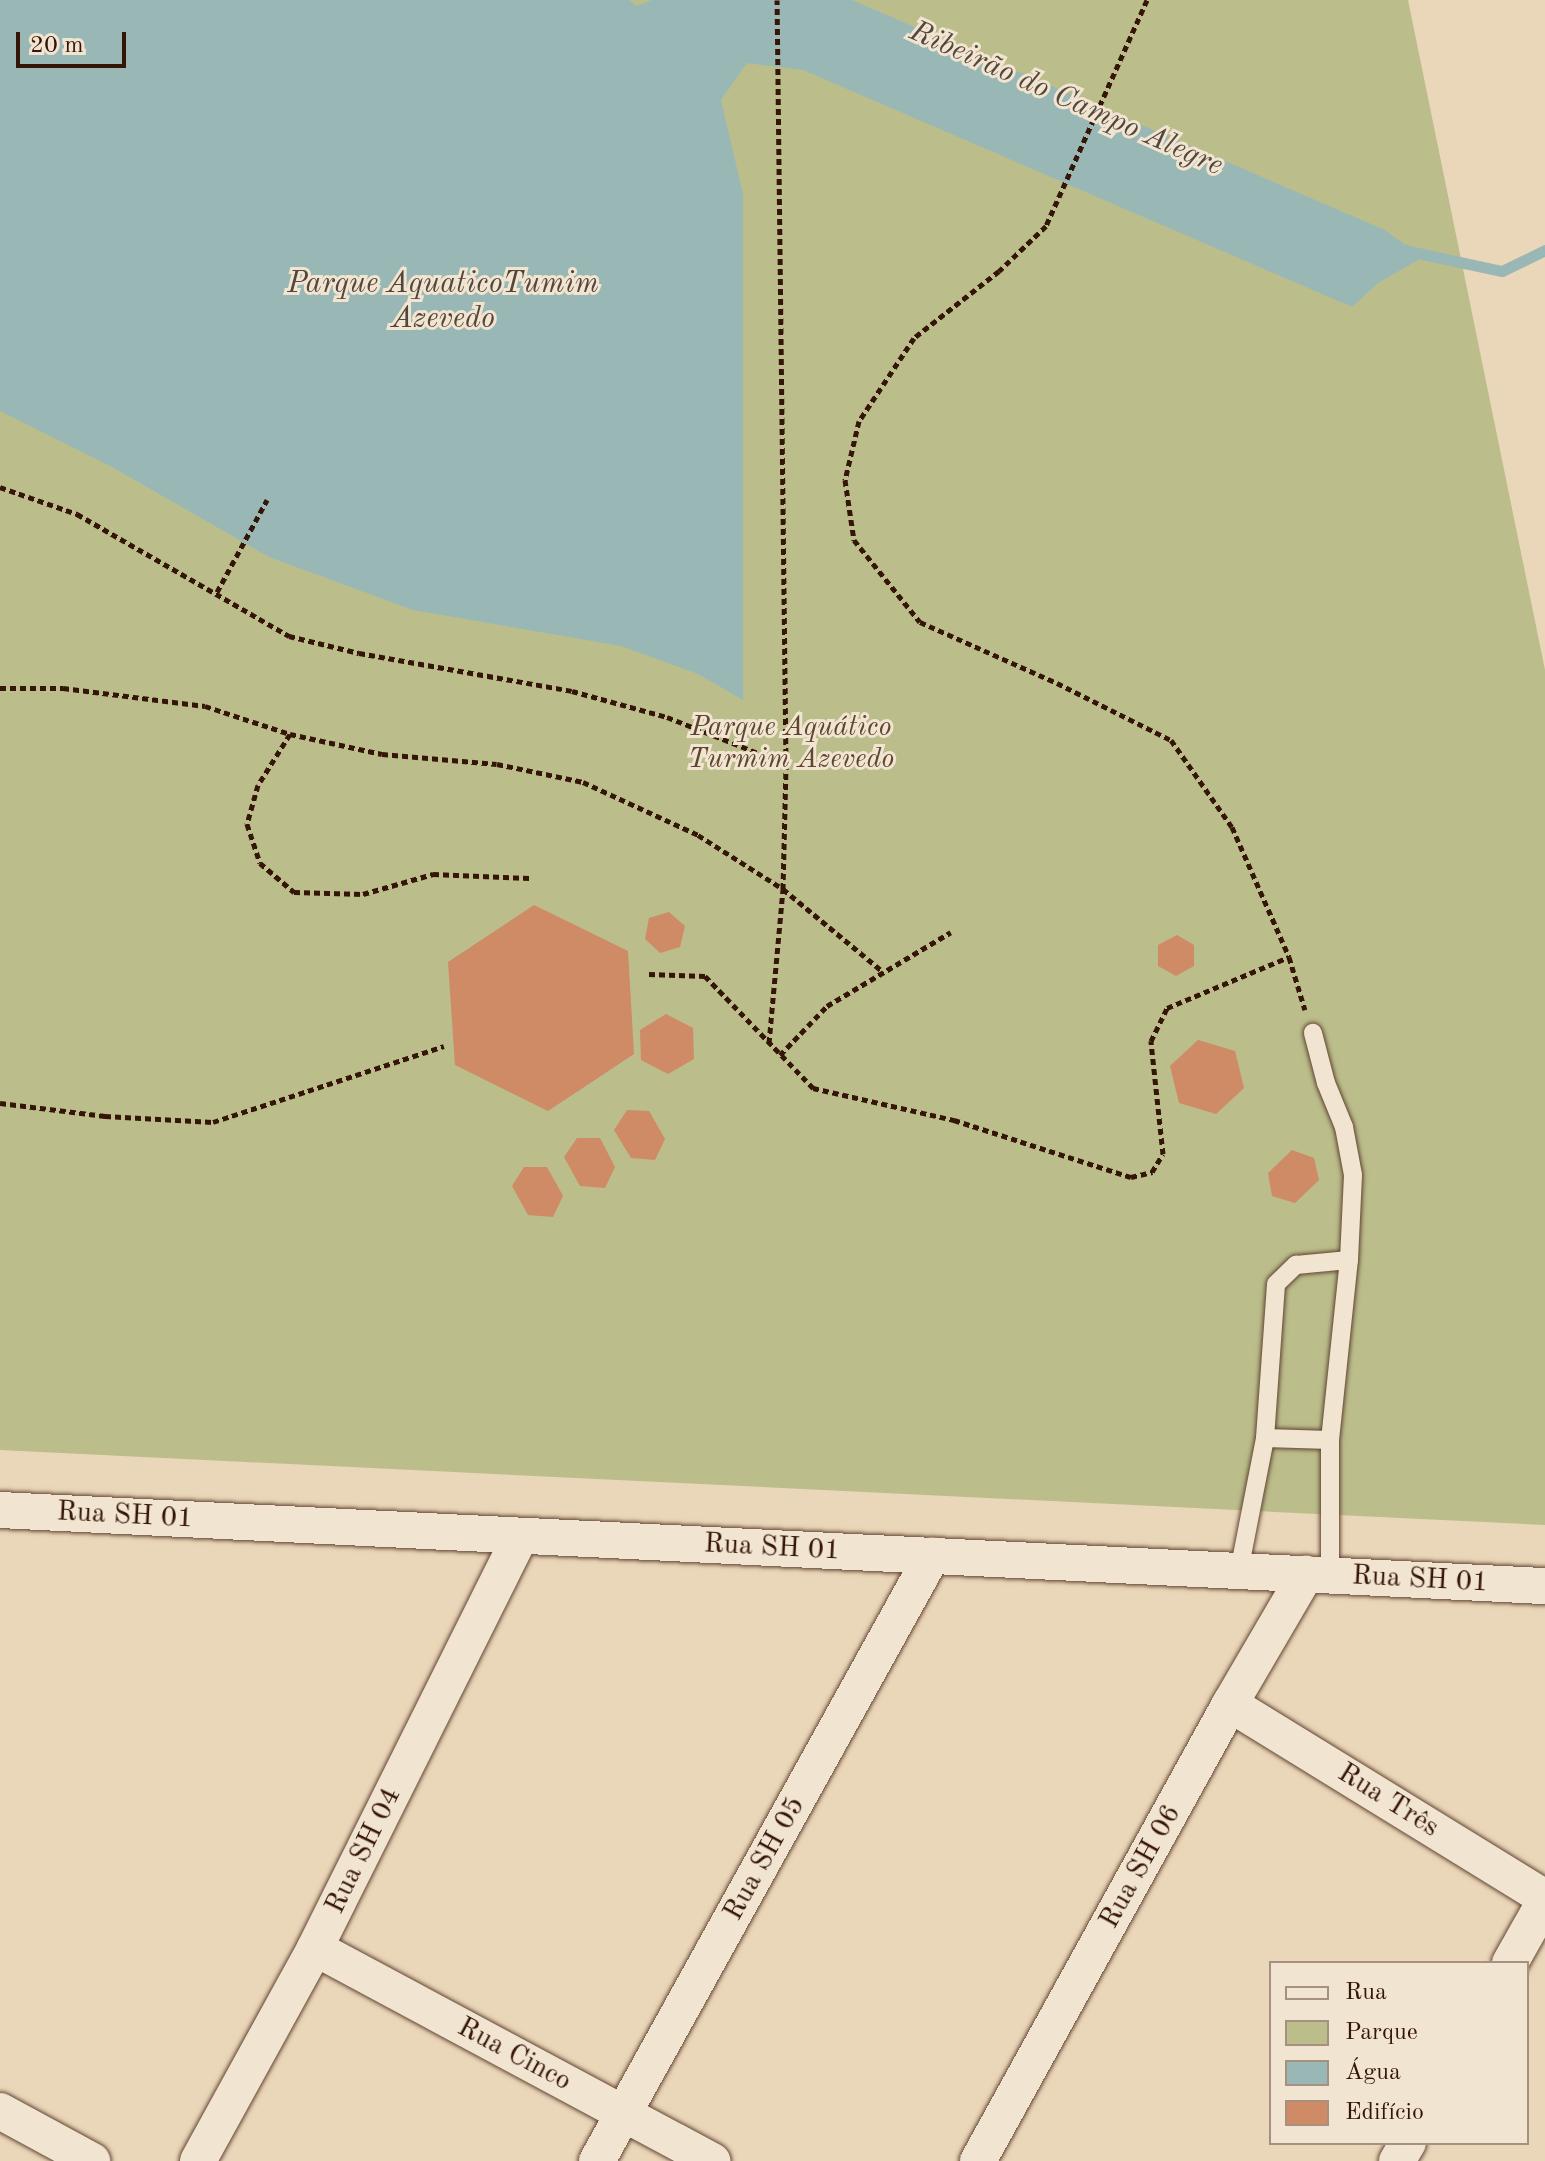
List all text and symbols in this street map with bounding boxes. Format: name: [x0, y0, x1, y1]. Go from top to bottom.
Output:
water label: Ribeirão do Campo Alegre: [904, 14, 1228, 184]
scale bar: [20, 16, 130, 66]
text: 20 m: [30, 34, 84, 58]
water label: Parque AquaticoTumim Azevedo: [287, 266, 599, 336]
park label: Parque Aquático Turmim Azevedo: [688, 711, 894, 777]
street label: Rua SH 01: [56, 1496, 194, 1536]
street label: Rua SH 01: [703, 1528, 841, 1568]
street label: Rua SH 01: [1351, 1560, 1489, 1600]
street label: Rua Três: [1331, 1757, 1445, 1845]
street label: Rua SH 04: [319, 1782, 409, 1920]
street label: Rua SH 05: [717, 1791, 813, 1927]
street label: Rua SH 06: [1093, 1799, 1189, 1935]
legend: [1269, 1961, 1529, 2145]
text: Rua: [1345, 1981, 1387, 2005]
street label: Rua Cinco: [451, 2011, 577, 2099]
text: Parque: [1345, 2021, 1418, 2045]
text: Água: [1345, 2061, 1401, 2085]
text: Edifício: [1345, 2101, 1424, 2125]

